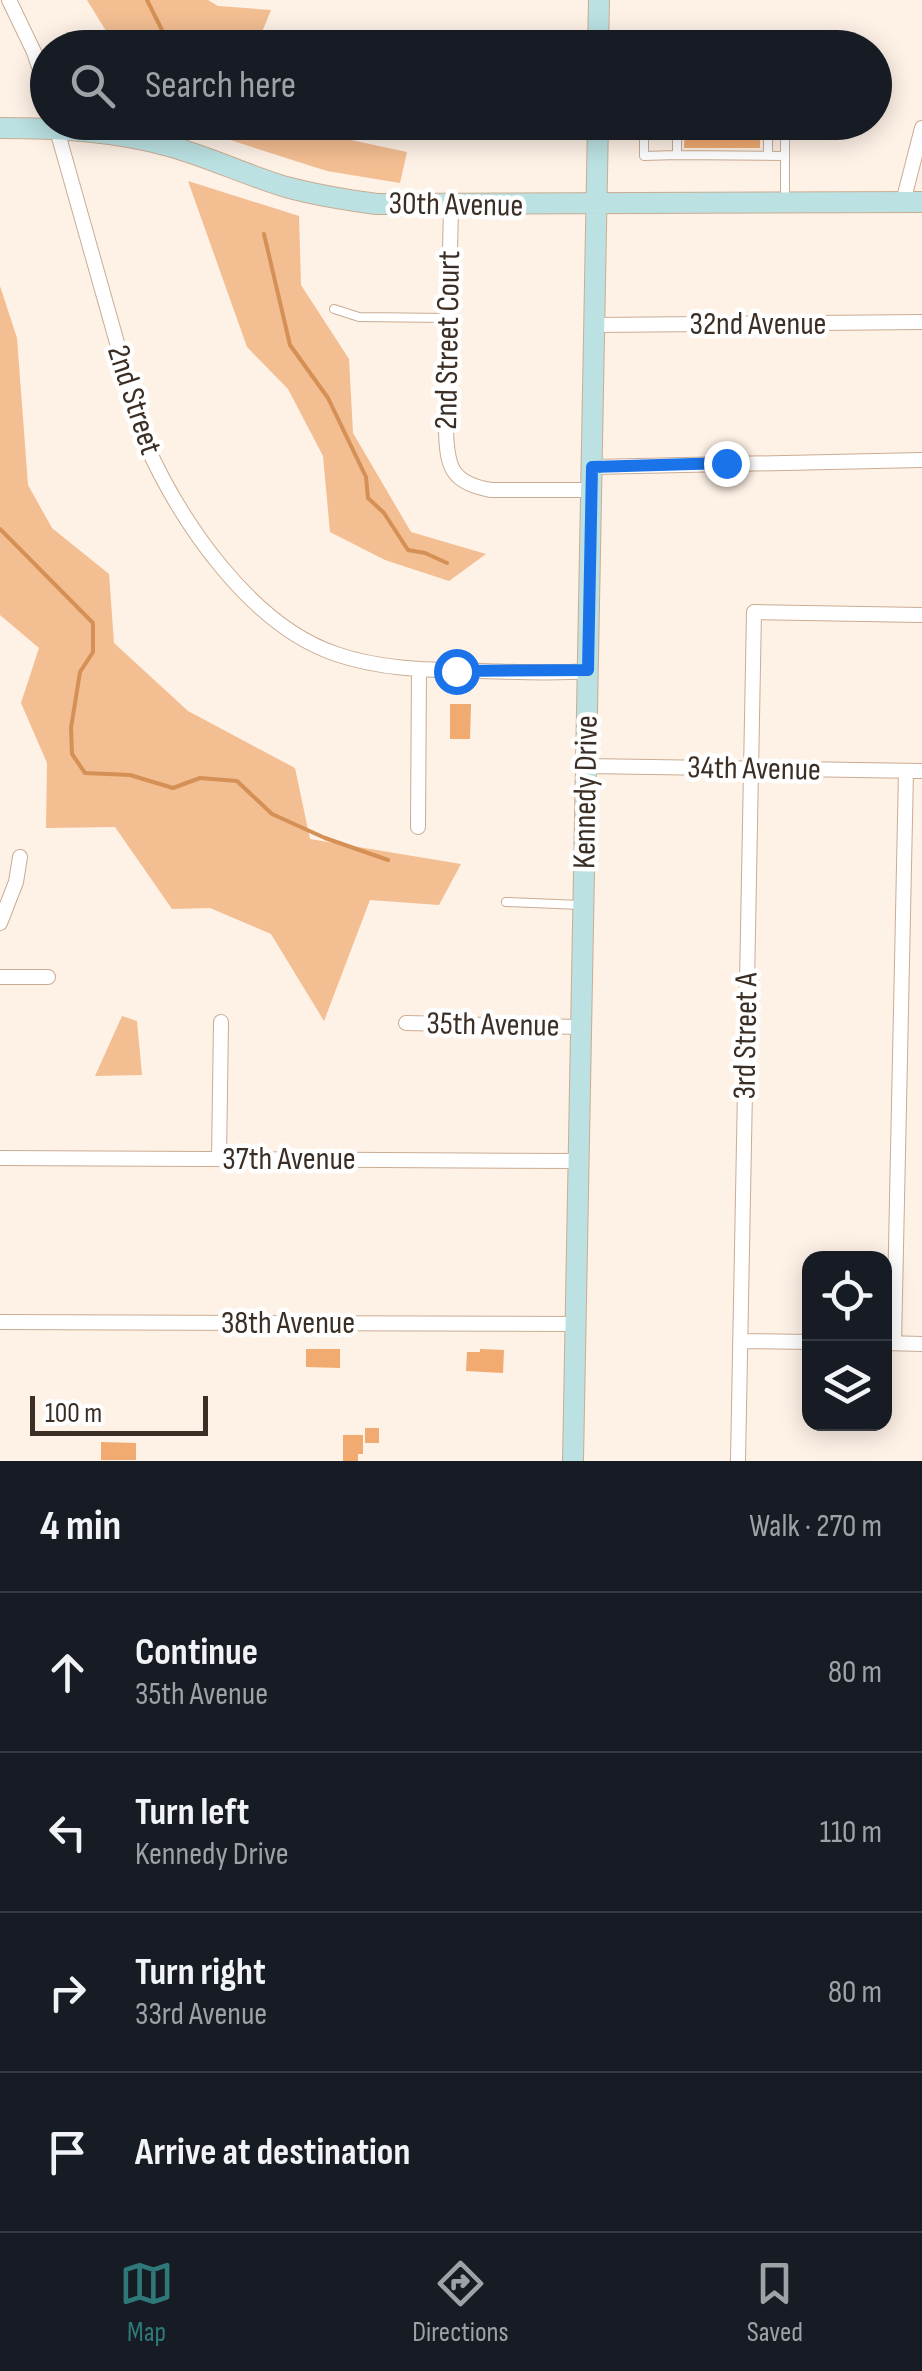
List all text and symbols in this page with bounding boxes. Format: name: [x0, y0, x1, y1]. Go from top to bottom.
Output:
search box: [30, 30, 892, 140]
icon: search: [65, 58, 120, 113]
text: Search here: [145, 63, 296, 108]
street label: 30th Avenue: [388, 184, 524, 226]
street label: 2nd Street Court: [427, 250, 469, 430]
street label: 32nd Avenue: [690, 305, 826, 344]
street label: 2nd Street: [98, 340, 170, 460]
route end: [704, 441, 750, 487]
route start: [434, 649, 480, 695]
street label: Kennedy Drive: [565, 715, 607, 869]
street label: 34th Avenue: [687, 748, 821, 790]
street label: 3rd Street A: [725, 972, 767, 1100]
street label: 35th Avenue: [426, 1004, 560, 1046]
street label: 37th Avenue: [222, 1140, 356, 1179]
map controls: [802, 1251, 892, 1431]
button: locate: [802, 1251, 892, 1341]
street label: 38th Avenue: [221, 1304, 355, 1343]
button: layers: [802, 1341, 892, 1431]
scale bar: [30, 1391, 208, 1436]
text: 100 m: [45, 1397, 102, 1430]
text: 4 min: [40, 1501, 121, 1552]
text: Walk · 270 m: [749, 1507, 882, 1546]
text: Continue: [135, 1630, 258, 1675]
icon: ahead: [40, 1645, 95, 1700]
text: 80 m: [828, 1653, 882, 1692]
text: 35th Avenue: [135, 1675, 268, 1714]
text: Turn left: [135, 1790, 249, 1835]
icon: left: [40, 1805, 95, 1860]
text: 110 m: [820, 1813, 882, 1852]
text: Kennedy Drive: [135, 1835, 289, 1874]
text: Turn right: [135, 1950, 266, 1995]
icon: right: [40, 1965, 95, 2020]
text: 80 m: [828, 1973, 882, 2012]
text: 33rd Avenue: [135, 1995, 267, 2034]
icon: arrive: [40, 2125, 95, 2180]
text: Arrive at destination: [135, 2130, 410, 2175]
tab: Map: [119, 2256, 174, 2349]
tab: Directions: [412, 2256, 509, 2349]
tab: Saved: [747, 2256, 803, 2349]

